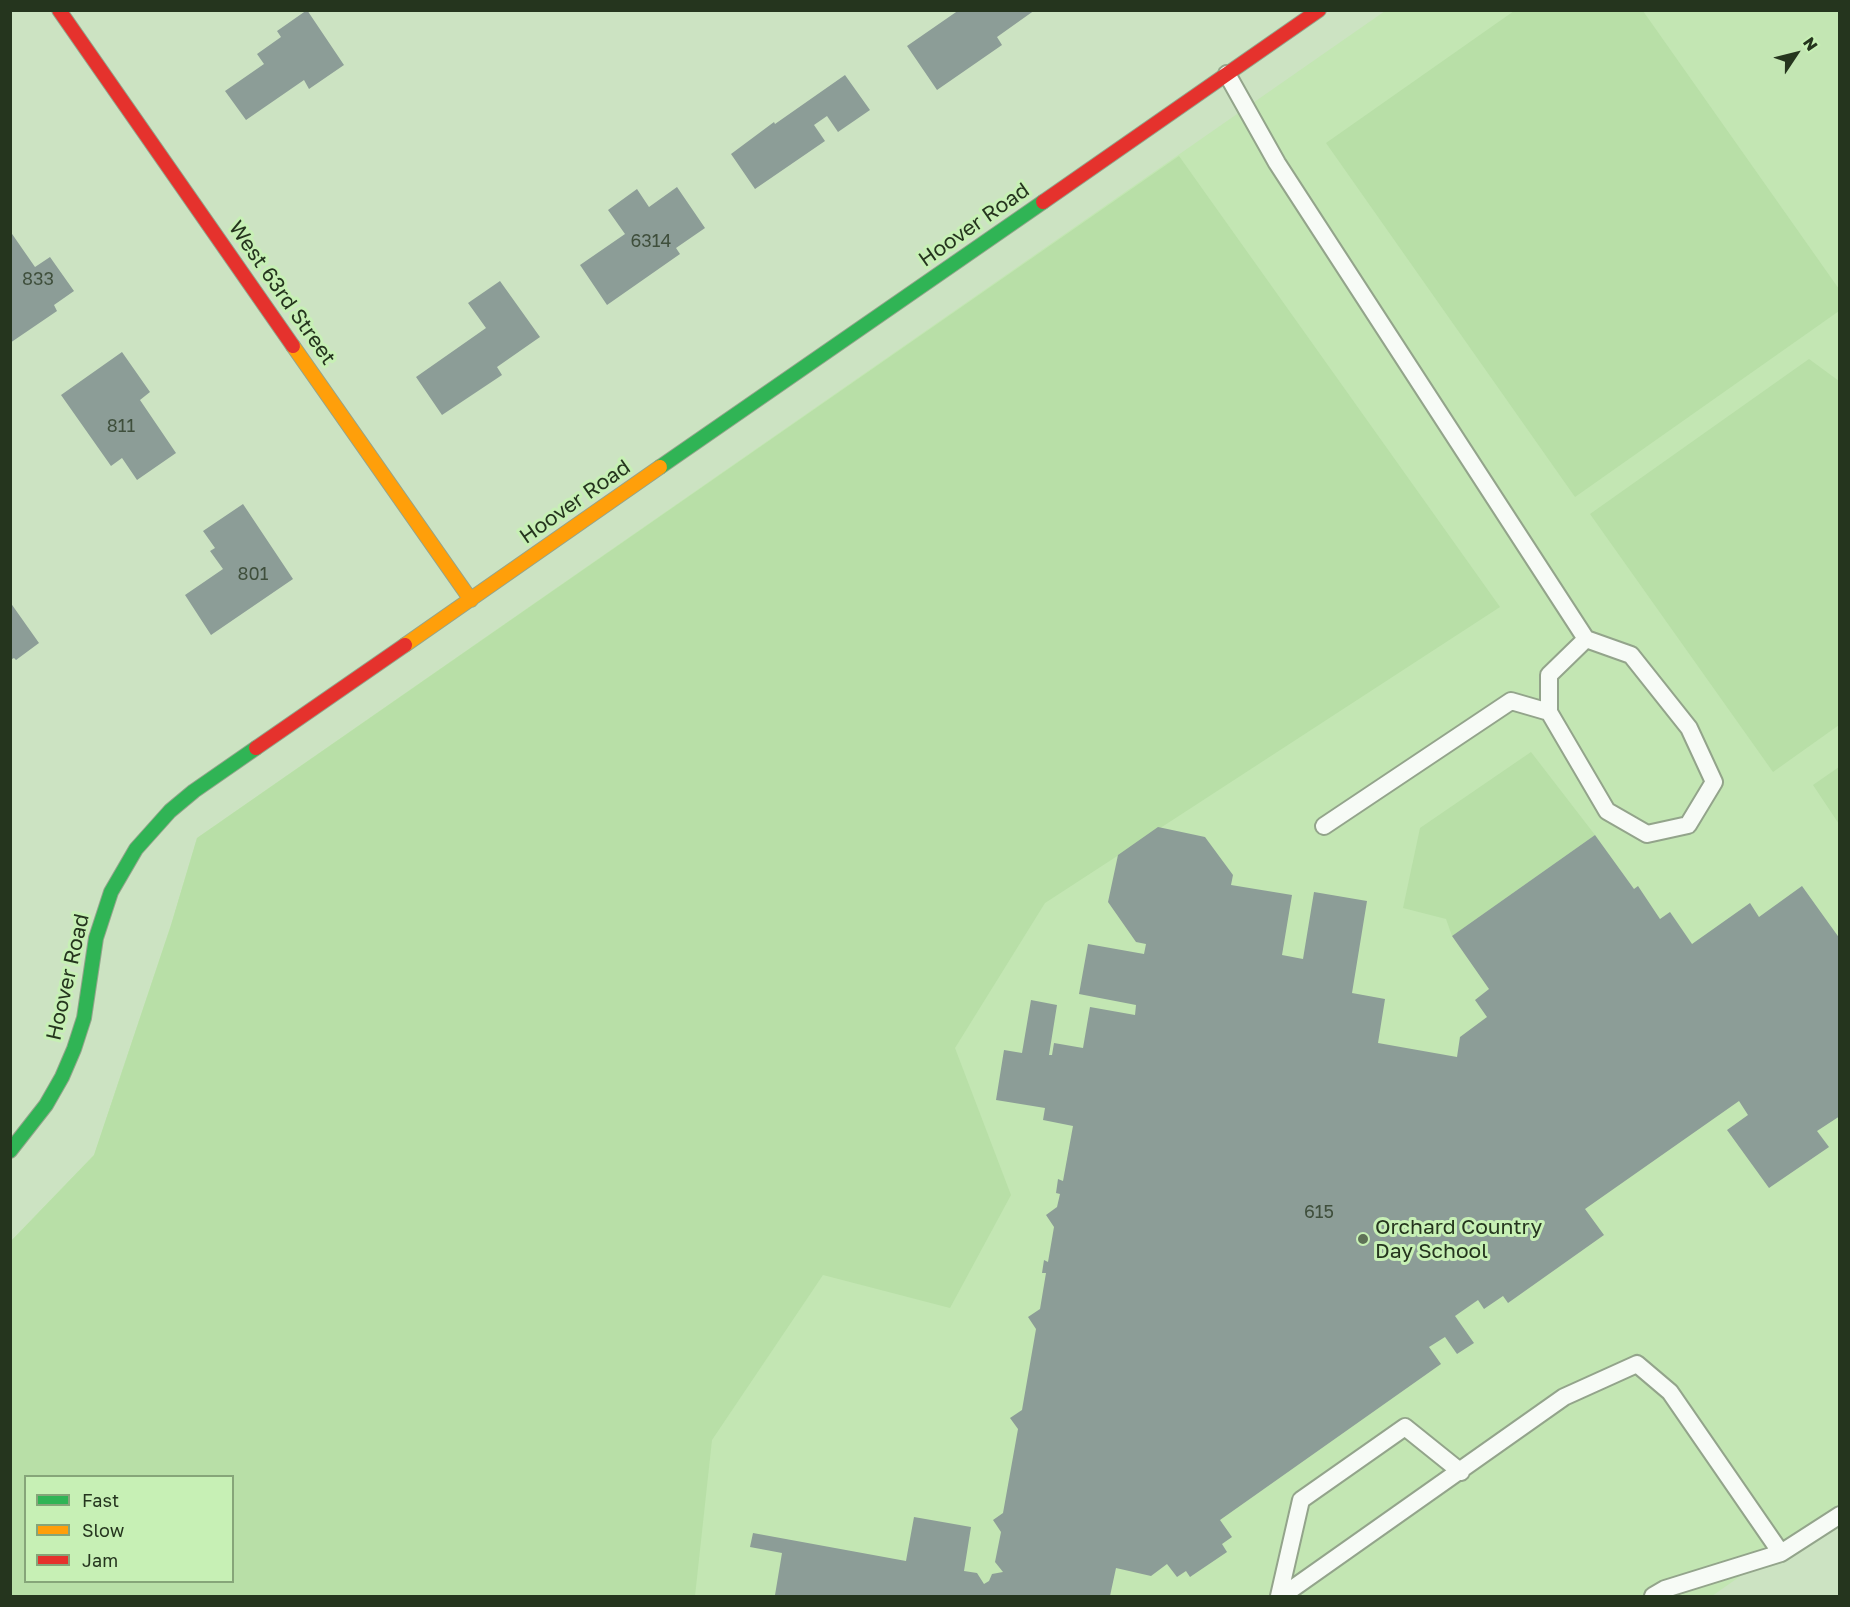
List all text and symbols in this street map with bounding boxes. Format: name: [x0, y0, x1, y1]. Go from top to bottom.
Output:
north arrow: [1766, 24, 1826, 84]
text: N: [1799, 33, 1822, 54]
street label: Hoover Road: [914, 178, 1034, 272]
street label: West 63rd Street: [223, 216, 341, 370]
house number: 6314: [630, 230, 672, 252]
house number: 833: [22, 268, 54, 290]
house number: 811: [107, 415, 135, 437]
street label: Hoover Road: [515, 455, 635, 549]
house number: 801: [238, 563, 268, 585]
street label: Hoover Road: [41, 911, 95, 1043]
house number: 615: [1304, 1201, 1334, 1223]
place label: Orchard Country Day School: [1375, 1214, 1542, 1264]
marker: Orchard Country Day School: [1356, 1232, 1370, 1246]
legend: [24, 1475, 234, 1583]
text: Fast: [82, 1489, 119, 1511]
text: Slow: [82, 1519, 124, 1541]
text: Jam: [82, 1549, 118, 1571]

